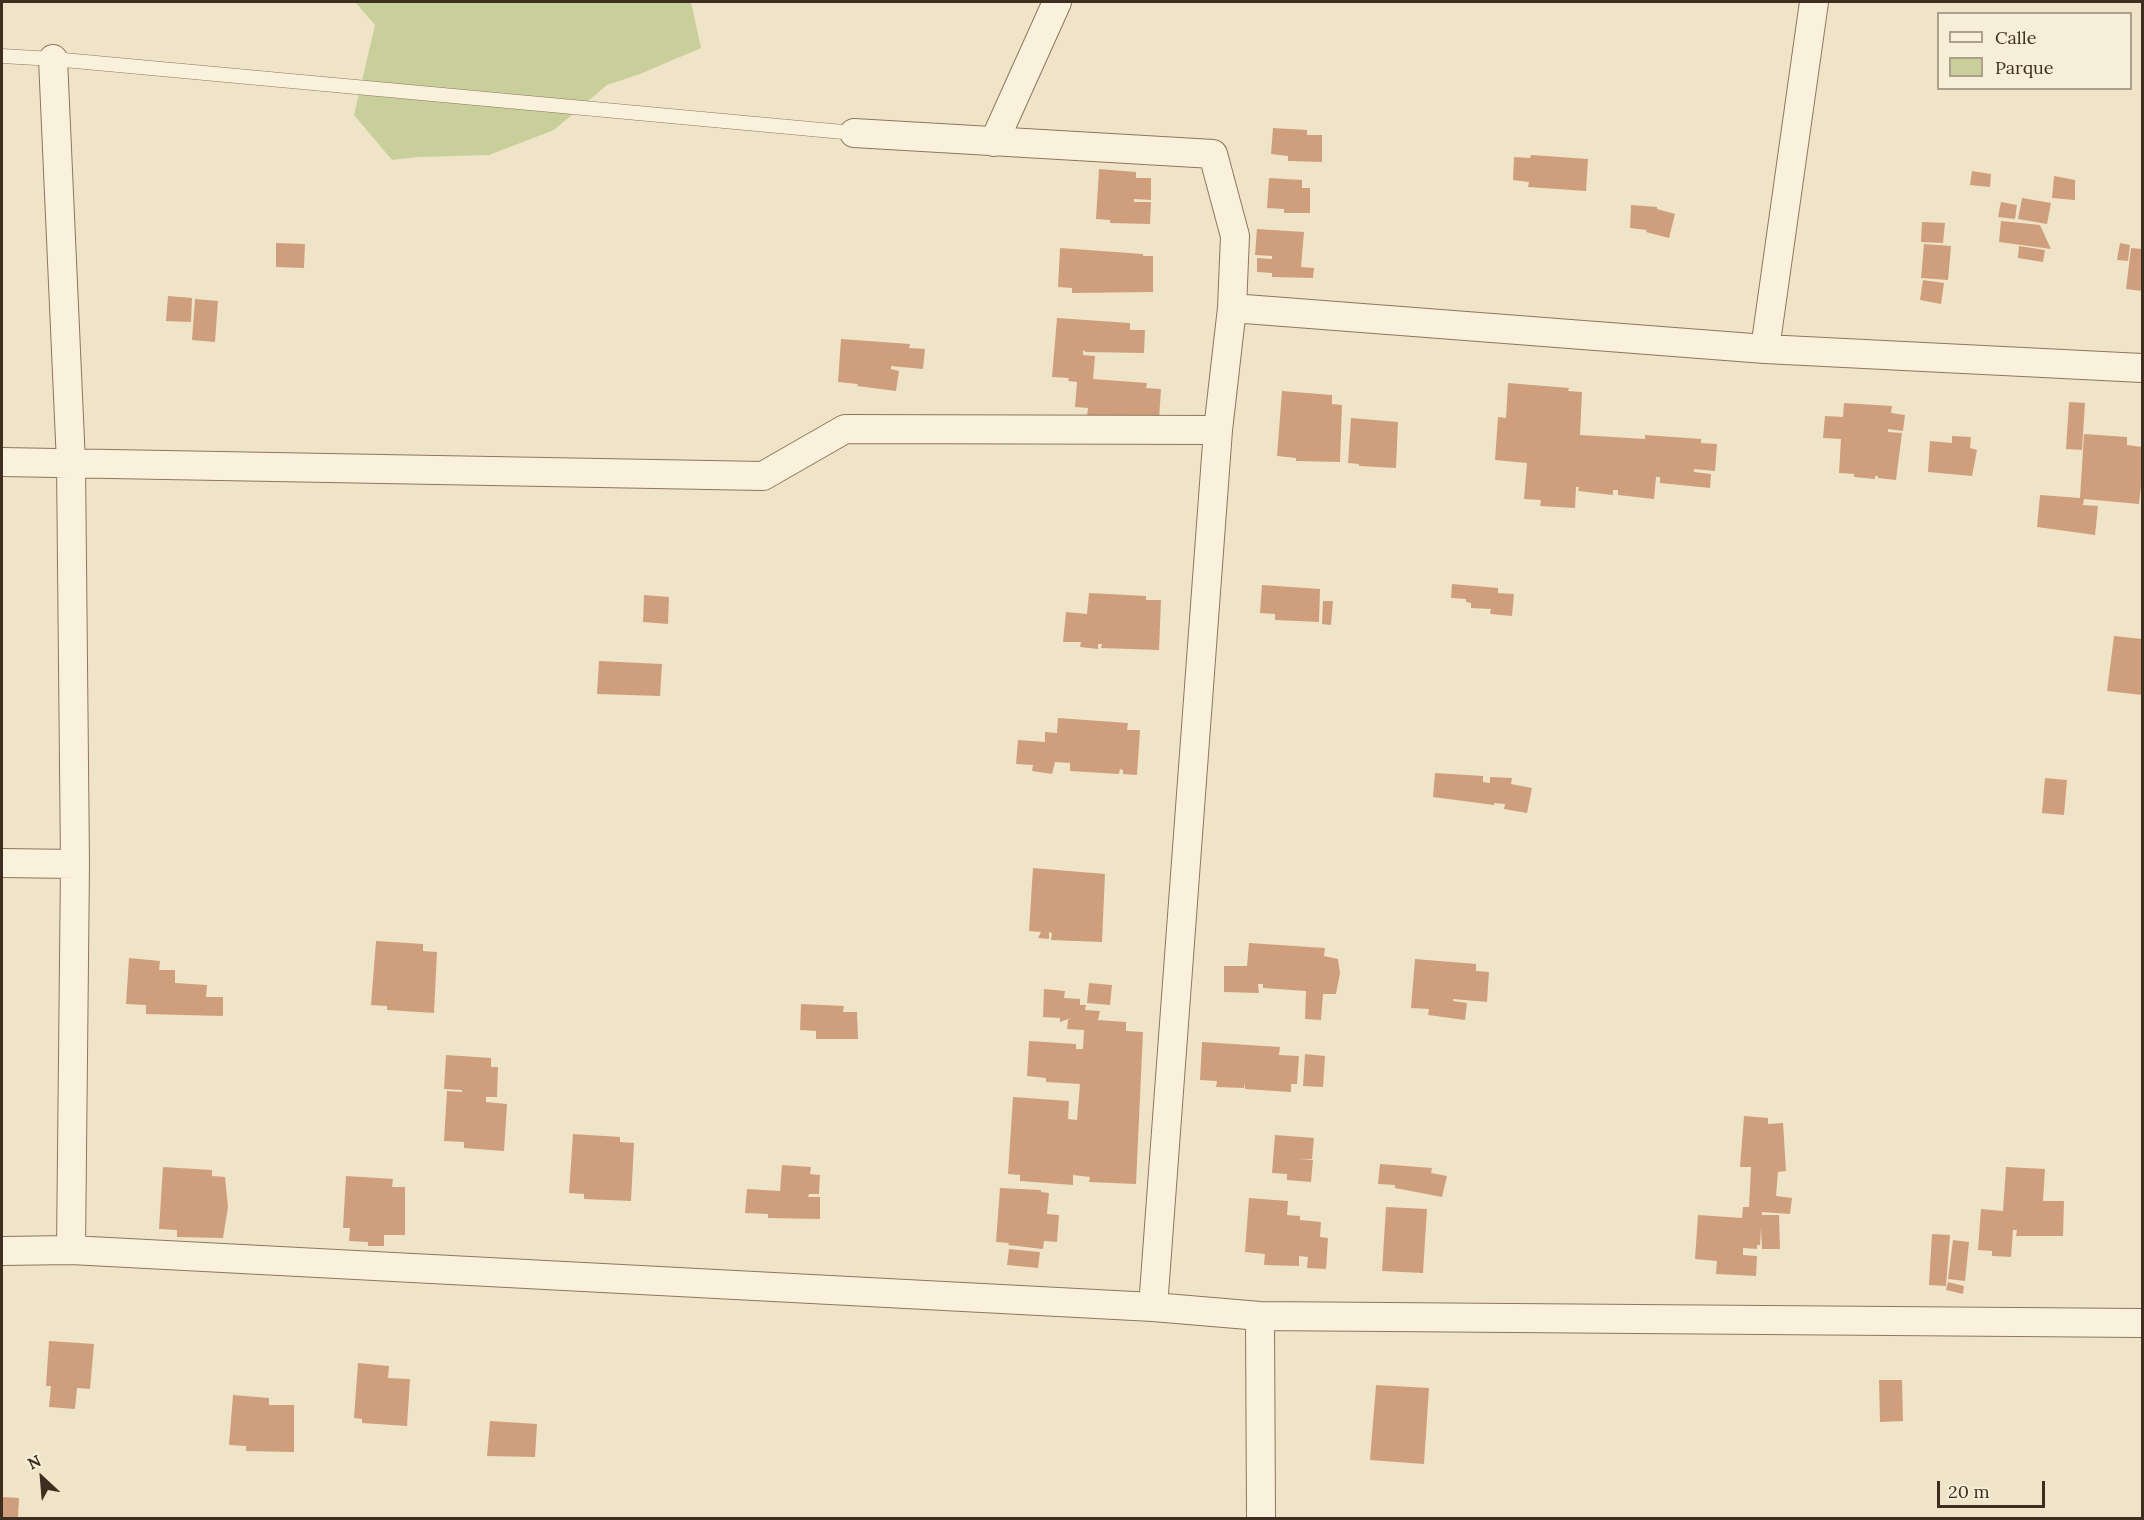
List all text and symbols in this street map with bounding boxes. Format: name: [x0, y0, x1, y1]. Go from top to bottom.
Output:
legend: [1937, 12, 2132, 90]
text: Calle: [1995, 26, 2036, 49]
text: Parque: [1995, 56, 2054, 79]
north arrow: [12, 1448, 72, 1508]
text: N: [24, 1450, 44, 1474]
scale bar: [1940, 1469, 2048, 1507]
text: 20 m: [1948, 1480, 1990, 1503]

